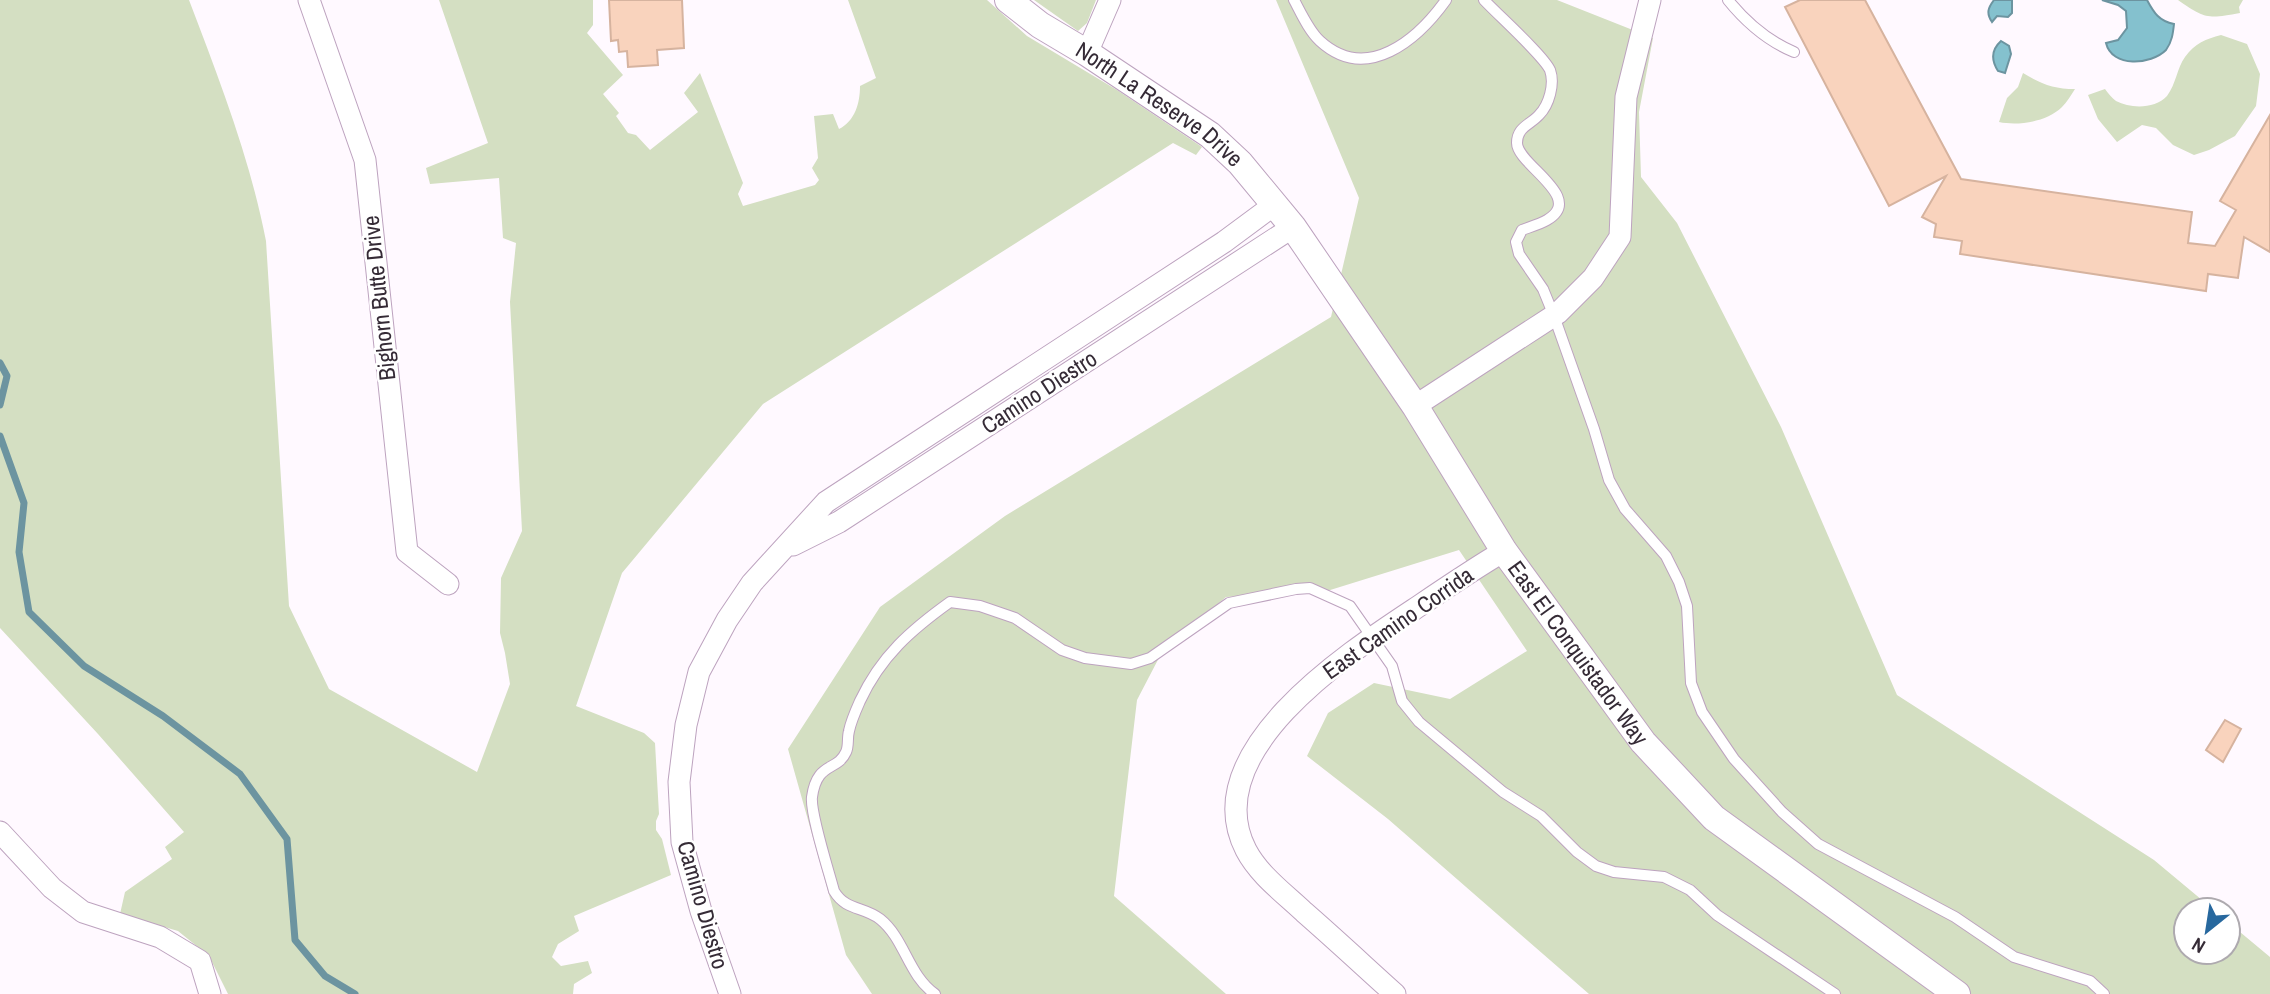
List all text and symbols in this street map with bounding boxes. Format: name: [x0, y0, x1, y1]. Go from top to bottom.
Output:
street label: North La Reserve Drive: [1070, 34, 1250, 173]
street label: Bighorn Butte Drive: [354, 214, 403, 382]
street label: Camino Diestro: [975, 343, 1103, 441]
street label: East El Conquistador Way: [1501, 554, 1656, 751]
street label: East Camino Corrida: [1316, 559, 1480, 686]
street label: Camino Diestro: [670, 837, 737, 973]
north arrow: [2172, 896, 2242, 966]
text: N: [2187, 932, 2210, 960]

